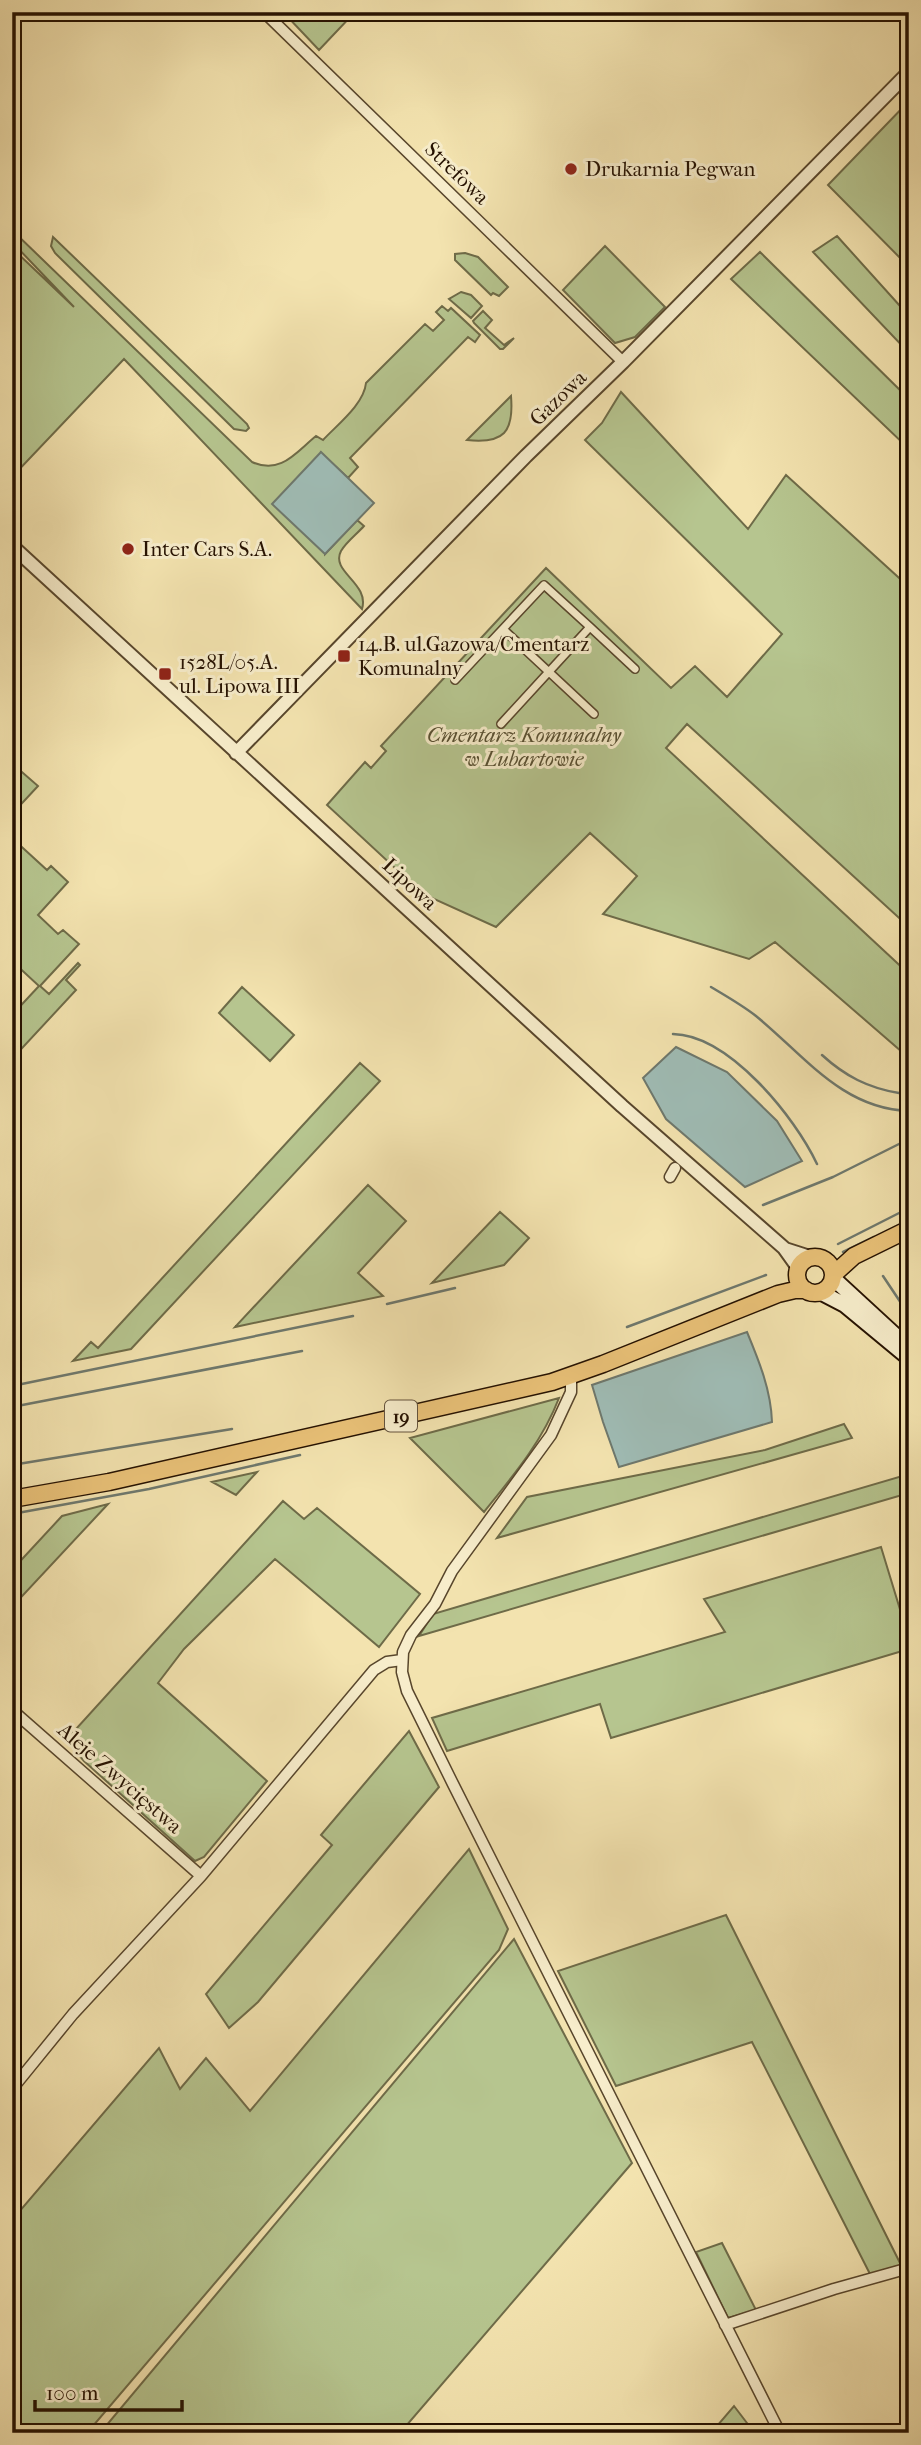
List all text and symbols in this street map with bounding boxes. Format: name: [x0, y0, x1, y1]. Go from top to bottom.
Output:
street label: Strefowa: [420, 137, 494, 209]
place label: Drukarnia Pegwan: [585, 157, 755, 181]
marker: Drukarnia Pegwan: [563, 161, 579, 177]
street label: Gazowa: [525, 365, 591, 431]
place label: Inter Cars S.A.: [142, 537, 272, 561]
marker: Inter Cars S.A.: [120, 541, 136, 557]
place label: 14.B. ul.Gazowa/Cmentarz Komunalny: [358, 632, 589, 680]
marker: 14.B. ul.Gazowa/Cmentarz Komunalny: [336, 648, 352, 664]
place label: 1528L/05.A. ul. Lipowa III: [178, 650, 300, 698]
marker: 1528L/05.A. ul. Lipowa III: [157, 666, 173, 682]
park label: Cmentarz Komunalny w Lubartowie: [427, 723, 622, 771]
street label: Lipowa: [378, 853, 442, 915]
road number: 19: [385, 1400, 417, 1432]
street label: Aleje Zwycięstwa: [52, 1717, 187, 1838]
scale bar: [35, 2368, 182, 2412]
text: 100 m: [46, 2381, 99, 2405]

